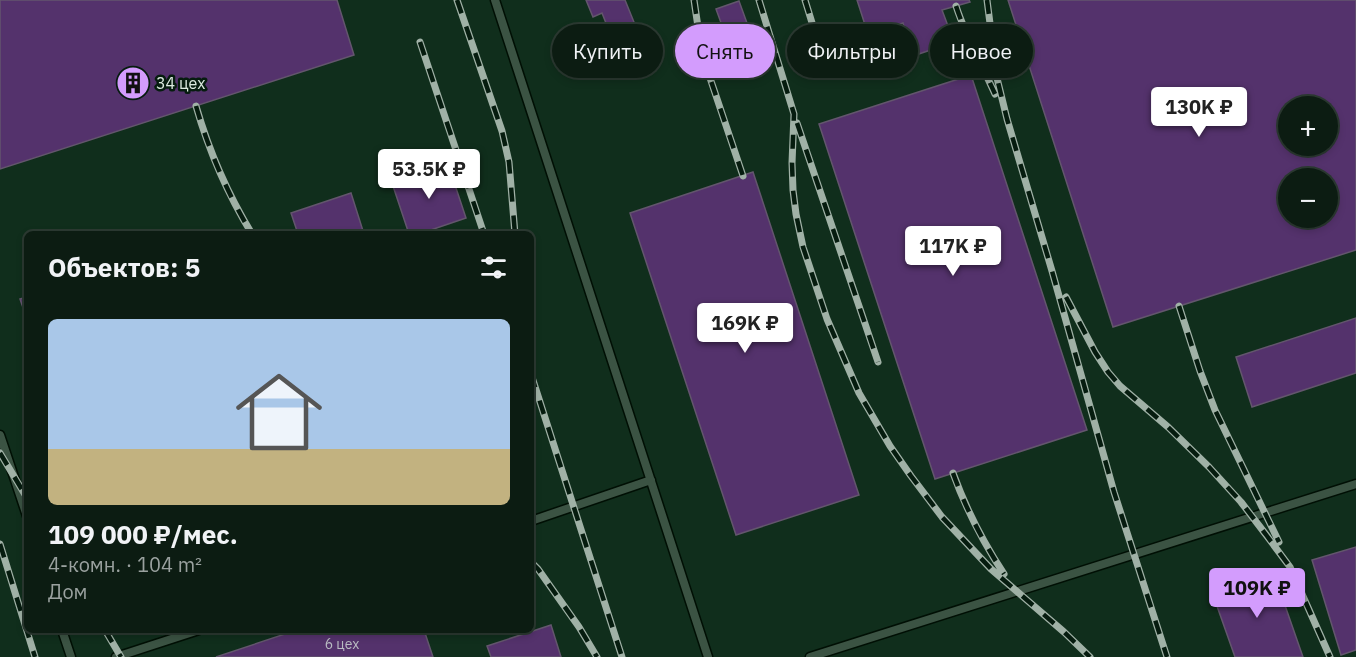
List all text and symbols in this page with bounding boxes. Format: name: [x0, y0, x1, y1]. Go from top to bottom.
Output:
chip: Купить: [552, 24, 663, 78]
chip: Снять: [675, 24, 775, 78]
chip: Фильтры: [787, 24, 918, 78]
chip: Новое: [930, 24, 1033, 78]
building icon: 34 цех: [115, 65, 151, 101]
place label: 34 цех: [156, 73, 205, 93]
pin: 130K ₽: [1150, 87, 1248, 138]
text: 130K ₽: [1165, 93, 1233, 120]
map controls: [1278, 96, 1338, 228]
button: +: [1278, 96, 1338, 156]
pin: 53.5K ₽: [374, 149, 484, 200]
text: 53.5K ₽: [392, 155, 466, 182]
button: −: [1278, 168, 1338, 228]
pin: 117K ₽: [904, 226, 1002, 277]
text: 117K ₽: [919, 232, 987, 259]
text: Объектов: 5: [48, 250, 200, 284]
icon: filters: [477, 251, 510, 284]
pin: 169K ₽: [696, 303, 794, 354]
text: 169K ₽: [711, 309, 779, 336]
icon: home: [225, 358, 333, 466]
text: 109 000 ₽/мес.: [48, 517, 238, 551]
text: 4-комн. · 104 m²: [48, 551, 202, 578]
pin: 109K ₽: [1208, 568, 1306, 619]
text: 109K ₽: [1223, 574, 1291, 601]
text: Дом: [48, 578, 88, 605]
house number: 6 цех: [325, 635, 359, 653]

